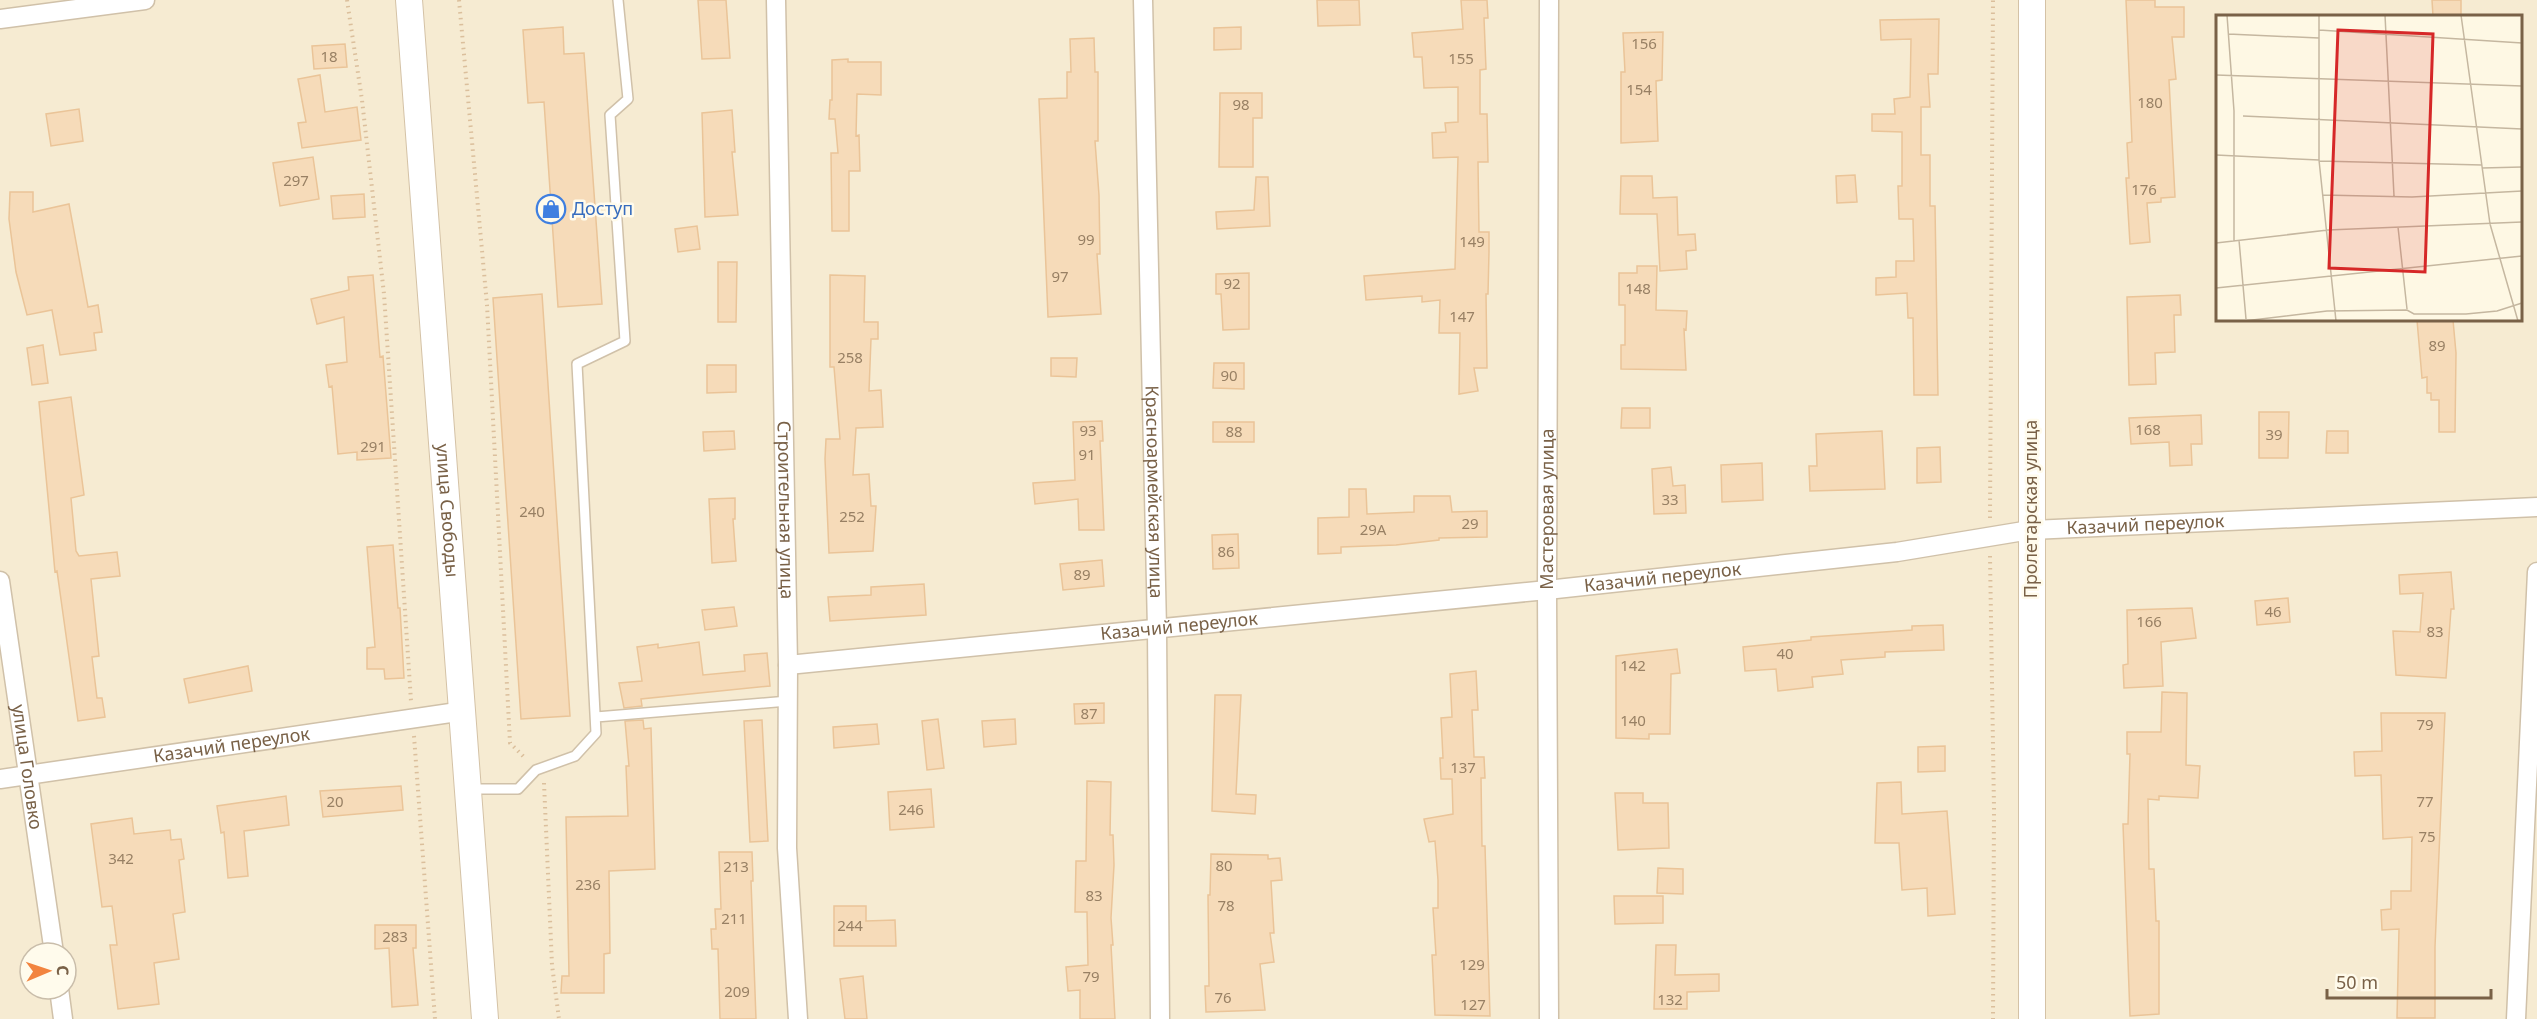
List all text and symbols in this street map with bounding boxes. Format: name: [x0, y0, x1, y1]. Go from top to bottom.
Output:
inset map: [2216, 15, 2522, 321]
house number: 156: [1631, 33, 1657, 53]
house number: 18: [320, 46, 338, 66]
house number: 155: [1448, 48, 1474, 68]
house number: 154: [1626, 79, 1652, 99]
house number: 180: [2137, 92, 2163, 112]
house number: 98: [1232, 94, 1250, 114]
house number: 297: [283, 170, 309, 190]
house number: 176: [2131, 179, 2157, 199]
shop icon: Доступ: [535, 193, 567, 225]
place label: Доступ: [572, 196, 633, 220]
house number: 99: [1077, 229, 1095, 249]
house number: 149: [1459, 231, 1485, 251]
house number: 97: [1051, 266, 1069, 286]
house number: 92: [1223, 273, 1241, 293]
house number: 148: [1625, 278, 1651, 298]
house number: 147: [1449, 306, 1475, 326]
house number: 89: [2428, 335, 2446, 355]
house number: 258: [837, 347, 863, 367]
house number: 90: [1220, 365, 1238, 385]
street label: Красноармейская улица: [1141, 385, 1169, 599]
house number: 168: [2135, 419, 2161, 439]
street label: Строительная улица: [773, 420, 800, 599]
house number: 93: [1079, 420, 1097, 440]
street label: Пролетарская улица: [2018, 420, 2042, 598]
house number: 88: [1225, 421, 1243, 441]
house number: 39: [2265, 424, 2283, 444]
street label: Мастеровая улица: [1534, 428, 1559, 590]
house number: 291: [360, 436, 386, 456]
street label: улица Свободы: [431, 443, 465, 578]
house number: 91: [1078, 444, 1096, 464]
house number: 33: [1661, 489, 1679, 509]
house number: 240: [519, 501, 545, 521]
house number: 252: [839, 506, 865, 526]
street label: Казачий переулок: [2066, 508, 2225, 539]
house number: 29: [1461, 513, 1479, 533]
house number: 29А: [1360, 519, 1387, 539]
house number: 86: [1217, 541, 1235, 561]
street label: Казачий переулок: [1583, 556, 1743, 597]
house number: 89: [1073, 564, 1091, 584]
house number: 46: [2264, 601, 2282, 621]
street label: Казачий переулок: [1099, 606, 1259, 645]
house number: 166: [2136, 611, 2162, 631]
house number: 83: [2426, 621, 2444, 641]
house number: 40: [1776, 643, 1794, 663]
house number: 142: [1620, 655, 1646, 675]
street label: улица Головко: [7, 703, 49, 831]
house number: 87: [1080, 703, 1098, 723]
house number: 140: [1620, 710, 1646, 730]
house number: 79: [2416, 714, 2434, 734]
street label: Казачий переулок: [152, 721, 312, 767]
house number: 137: [1450, 757, 1476, 777]
house number: 20: [326, 791, 344, 811]
house number: 77: [2416, 791, 2434, 811]
house number: 246: [898, 799, 924, 819]
house number: 75: [2418, 826, 2436, 846]
house number: 342: [108, 848, 134, 868]
house number: 80: [1215, 855, 1233, 875]
house number: 213: [723, 856, 749, 876]
house number: 236: [575, 874, 601, 894]
house number: 83: [1085, 885, 1103, 905]
house number: 78: [1217, 895, 1235, 915]
house number: 211: [721, 908, 747, 928]
house number: 244: [837, 915, 863, 935]
house number: 283: [382, 926, 408, 946]
north arrow: [18, 941, 78, 1001]
house number: 129: [1459, 954, 1485, 974]
scale bar: [2327, 962, 2490, 1000]
text: С: [52, 965, 74, 976]
house number: 79: [1082, 966, 1100, 986]
text: 50 m: [2336, 970, 2378, 994]
house number: 209: [724, 981, 750, 1001]
house number: 76: [1214, 987, 1232, 1007]
house number: 132: [1657, 989, 1683, 1009]
house number: 127: [1460, 994, 1486, 1014]

